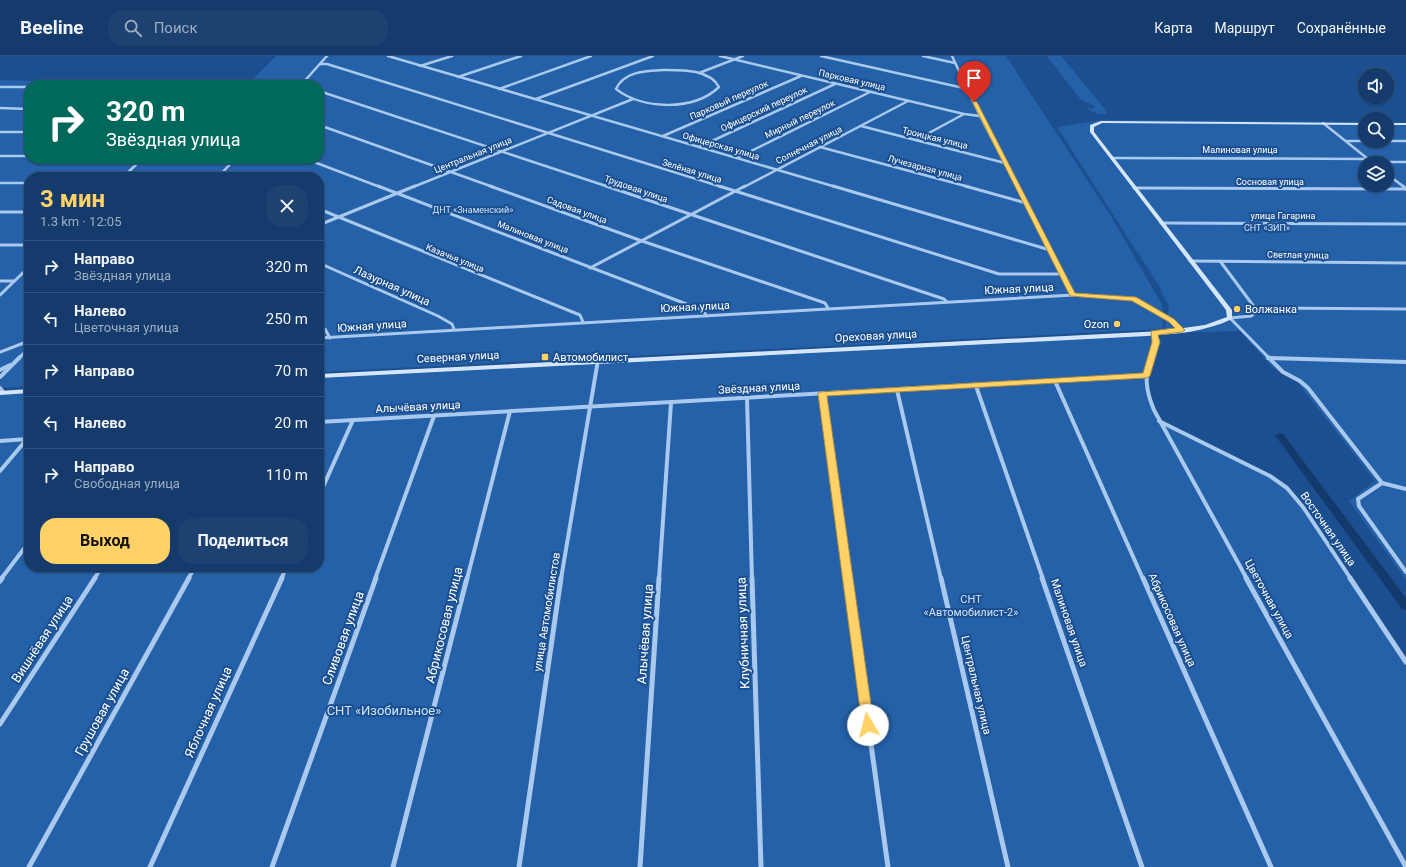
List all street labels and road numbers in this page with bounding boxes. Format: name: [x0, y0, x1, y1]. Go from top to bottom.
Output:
street label: Парковая улица: [818, 67, 886, 93]
street label: Парковый переулок: [688, 78, 770, 122]
street label: Офицерский переулок: [719, 84, 809, 133]
street label: Мирный переулок: [763, 98, 837, 140]
street label: Солнечная улица: [774, 124, 844, 166]
street label: Троицкая улица: [901, 125, 969, 151]
street label: Офицерская улица: [681, 130, 761, 162]
street label: Центральная улица: [433, 135, 513, 175]
street label: Малиновая улица: [1202, 145, 1278, 155]
street label: Лучезарная улица: [887, 153, 963, 183]
street label: Зелёная улица: [661, 157, 723, 185]
street label: Трудовая улица: [603, 173, 669, 205]
street label: Сосновая улица: [1236, 177, 1304, 187]
street label: Садовая улица: [546, 194, 609, 226]
street label: улица Гагарина: [1251, 211, 1316, 221]
street label: Малиновая улица: [496, 219, 570, 255]
street label: Казачья улица: [424, 242, 486, 274]
street label: Светлая улица: [1267, 249, 1329, 261]
street label: Лазурная улица: [352, 263, 432, 309]
street label: Южная улица: [984, 281, 1054, 297]
street label: Южная улица: [660, 299, 730, 315]
street label: Южная улица: [337, 317, 407, 335]
street label: Ореховая улица: [834, 327, 918, 345]
street label: Северная улица: [416, 348, 500, 366]
street label: Звёздная улица: [718, 379, 800, 397]
street label: Алычёвая улица: [375, 398, 461, 416]
street label: Восточная улица: [1298, 489, 1358, 569]
street label: улица Автомобилистов: [531, 551, 563, 673]
street label: Цветочная улица: [1242, 557, 1296, 641]
street label: Абрикосовая улица: [422, 565, 466, 685]
street label: Абрикосовая улица: [1146, 571, 1198, 669]
street label: Клубничная улица: [734, 577, 752, 689]
street label: Малиновая улица: [1048, 577, 1090, 669]
street label: Алычёвая улица: [634, 583, 656, 685]
street label: Сливовая улица: [319, 589, 367, 687]
street label: Вишнёвая улица: [8, 593, 76, 685]
street label: Центральная улица: [958, 634, 994, 736]
street label: Яблочная улица: [181, 664, 235, 760]
street label: Грушовая улица: [72, 666, 132, 758]

